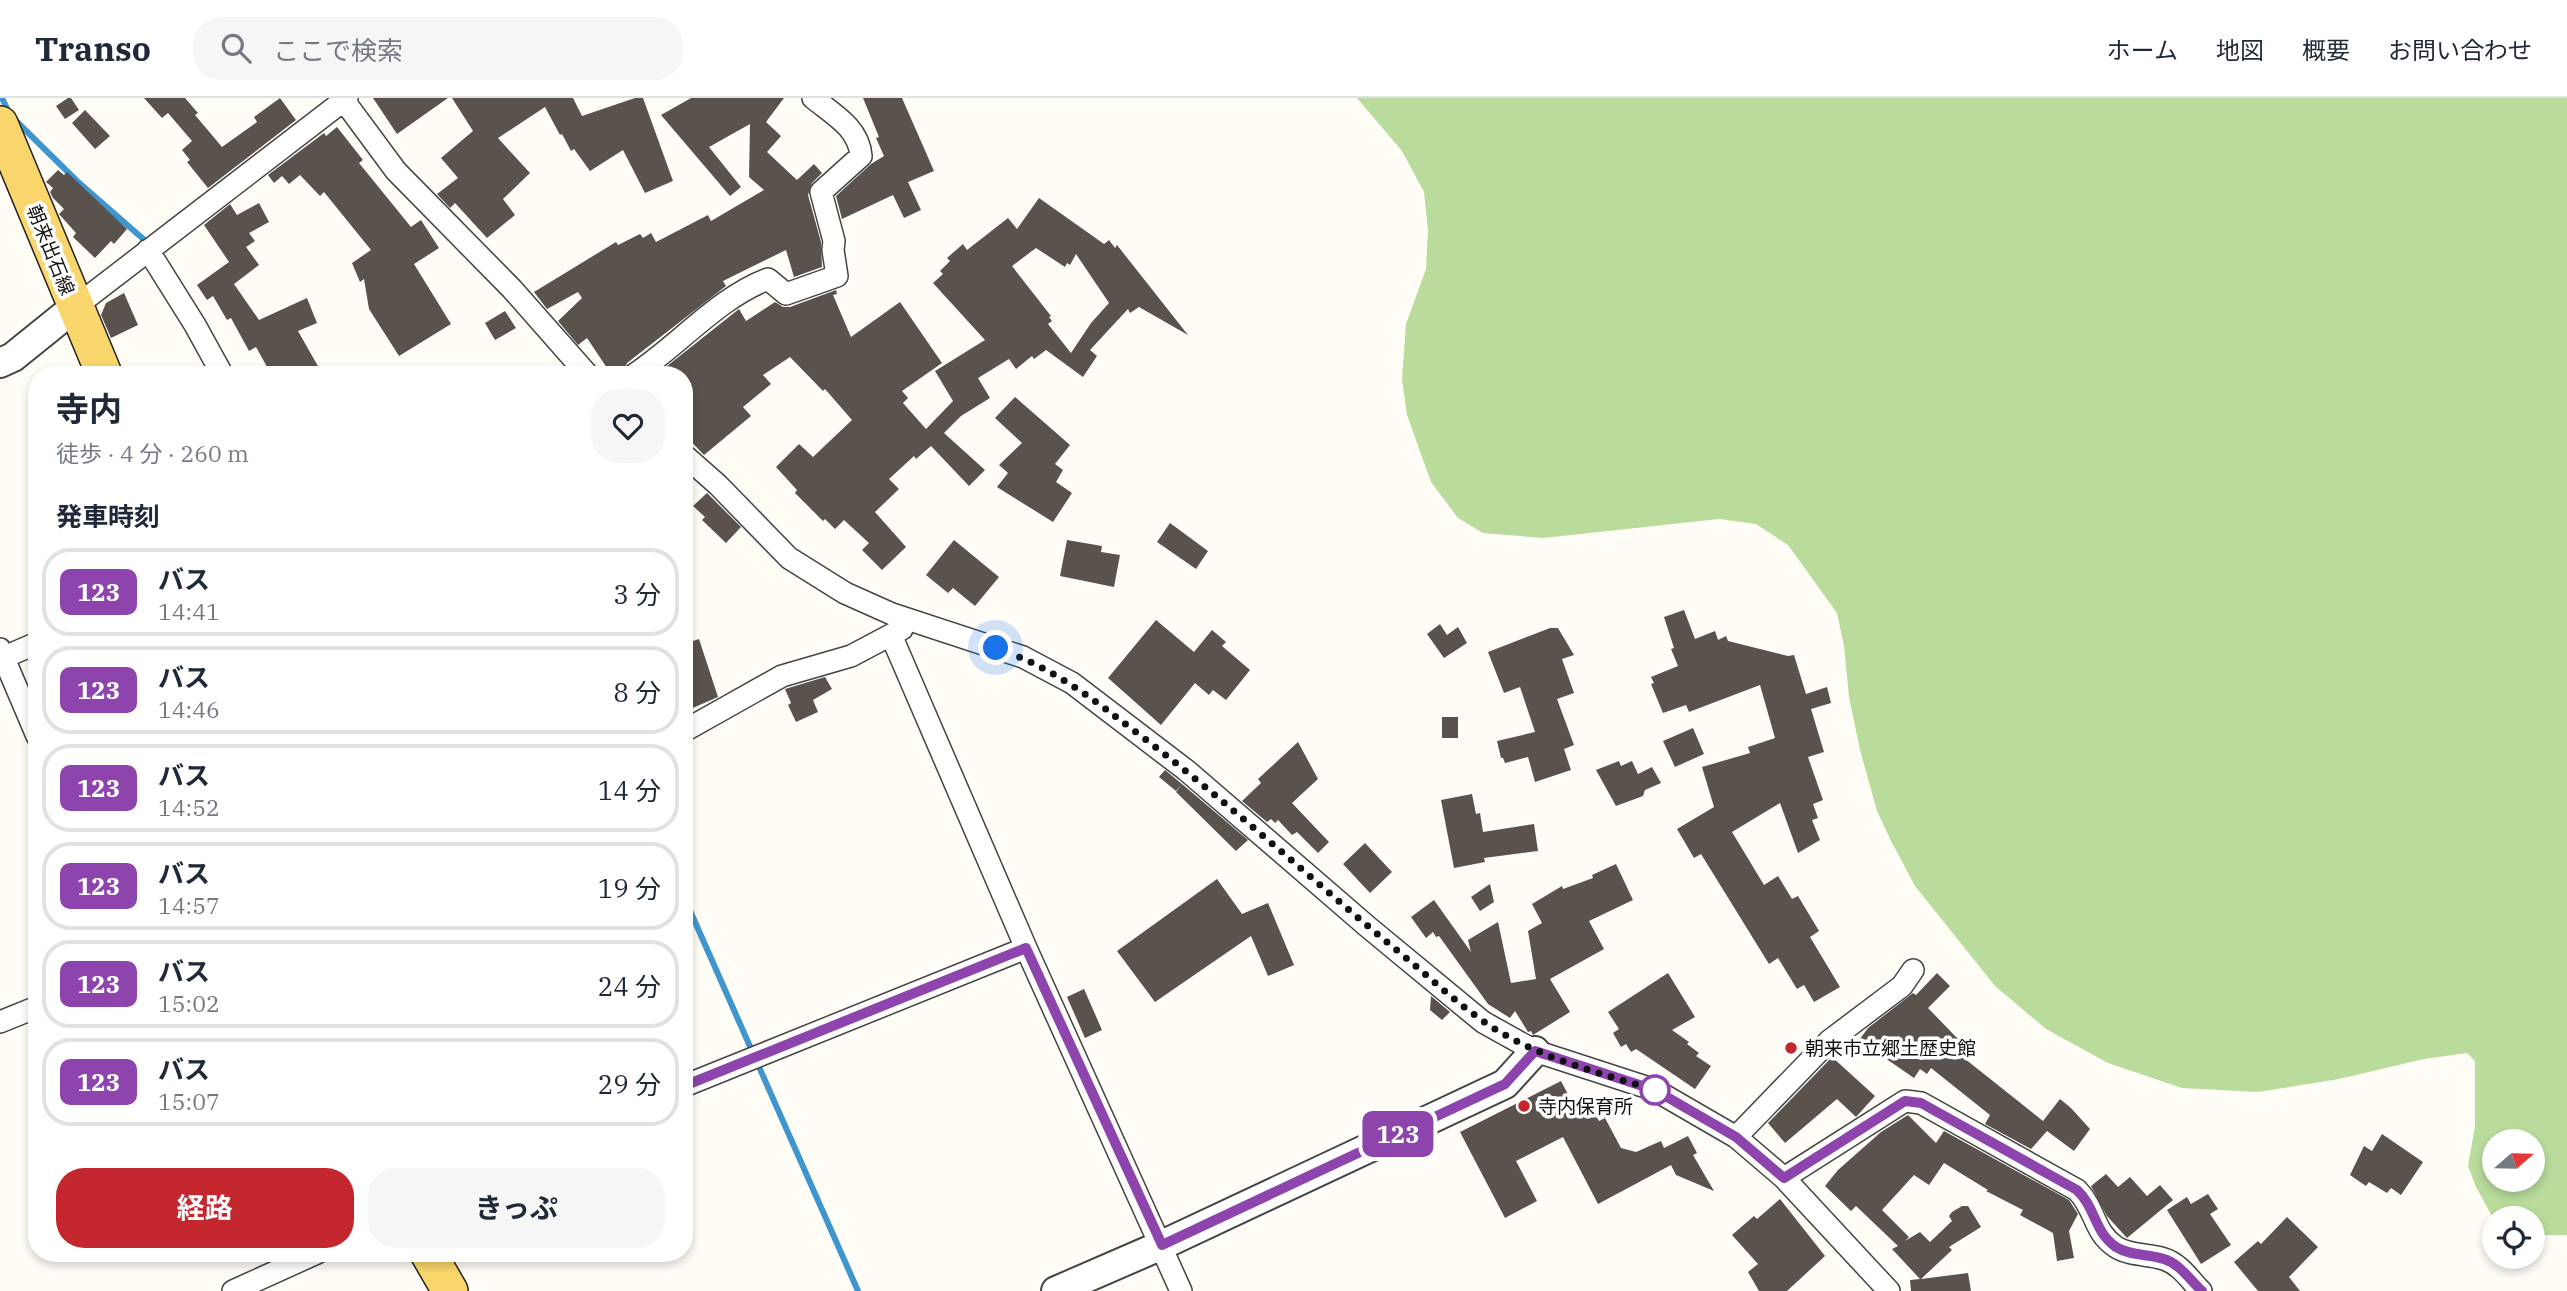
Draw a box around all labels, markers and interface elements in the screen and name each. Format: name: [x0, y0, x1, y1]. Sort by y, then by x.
search box: [193, 17, 683, 80]
text: Transo: [35, 27, 151, 70]
icon: search: [217, 29, 255, 67]
text: ここで検索: [273, 33, 403, 67]
text: ホーム: [2107, 34, 2178, 66]
text: 地図: [2216, 34, 2264, 66]
text: 概要: [2302, 34, 2350, 66]
text: お問い合わせ: [2388, 34, 2532, 66]
street label: 朝来出石線: [22, 201, 80, 299]
text: 寺内: [56, 387, 122, 430]
button: heart: [591, 389, 665, 463]
text: 徒歩 · 4 分 · 260 m: [56, 438, 249, 468]
text: 発車時刻: [56, 499, 160, 533]
text: バス: [158, 562, 210, 596]
text: 123: [77, 576, 120, 608]
text: 3 分: [613, 577, 661, 611]
text: 14:41: [158, 596, 220, 626]
your location: [978, 630, 1013, 665]
text: バス: [158, 660, 210, 694]
text: 123: [77, 674, 120, 706]
text: 8 分: [613, 675, 661, 709]
text: 14:46: [158, 694, 220, 724]
text: バス: [158, 758, 210, 792]
text: 123: [77, 772, 120, 804]
text: 14 分: [598, 773, 661, 807]
text: 14:52: [158, 792, 220, 822]
text: バス: [158, 856, 210, 890]
text: 123: [77, 870, 120, 902]
text: 19 分: [598, 871, 661, 905]
text: 14:57: [158, 890, 220, 920]
text: バス: [158, 954, 210, 988]
text: 123: [77, 968, 120, 1000]
text: 24 分: [598, 969, 661, 1003]
text: 15:02: [158, 988, 220, 1018]
place label: 朝来市立郷土歴史館: [1805, 1036, 1976, 1060]
marker: 朝来市立郷土歴史館: [1783, 1040, 1799, 1056]
text: バス: [158, 1052, 210, 1086]
text: 123: [77, 1066, 120, 1098]
text: 29 分: [598, 1067, 661, 1101]
unlabelled marker: [1640, 1075, 1670, 1105]
text: 15:07: [158, 1086, 220, 1116]
place label: 寺内保育所: [1538, 1094, 1633, 1118]
marker: 寺内保育所: [1516, 1098, 1532, 1114]
line badge: 123: [1358, 1111, 1438, 1157]
text: 123: [1376, 1118, 1420, 1150]
north arrow: [2482, 1129, 2544, 1192]
map controls: [2482, 1129, 2545, 1269]
button: 経路: [56, 1168, 354, 1248]
button: きっぷ: [368, 1168, 665, 1248]
button: locate: [2482, 1206, 2545, 1269]

